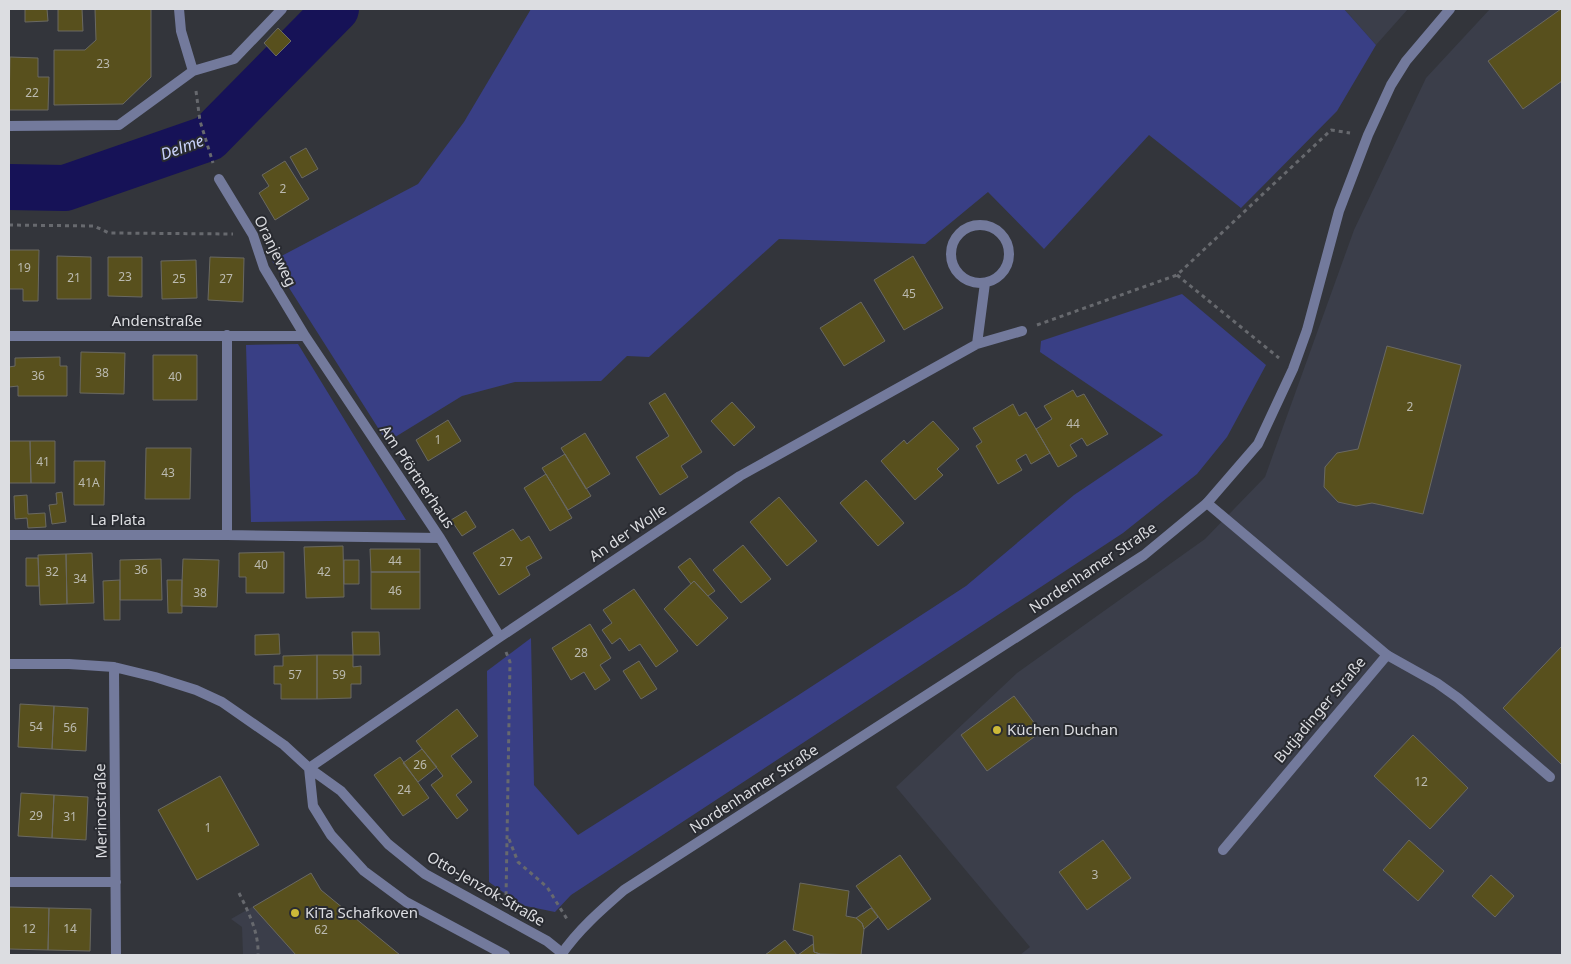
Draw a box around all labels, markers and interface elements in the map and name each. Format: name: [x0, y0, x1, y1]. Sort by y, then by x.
house number: 23: [96, 55, 110, 72]
house number: 22: [25, 84, 39, 101]
water label: Delme: [157, 129, 207, 165]
house number: 2: [280, 180, 287, 197]
street label: Oranjeweg: [250, 212, 302, 289]
house number: 19: [17, 259, 31, 276]
house number: 23: [118, 268, 132, 285]
house number: 21: [67, 269, 81, 286]
house number: 25: [172, 270, 186, 287]
house number: 27: [219, 270, 233, 287]
house number: 45: [902, 285, 916, 302]
street label: Andenstraße: [112, 310, 202, 330]
house number: 38: [95, 364, 109, 381]
house number: 36: [31, 367, 45, 384]
house number: 40: [168, 368, 182, 385]
house number: 2: [1407, 398, 1414, 415]
house number: 44: [1066, 415, 1080, 432]
street label: Am Pförtnerhaus: [376, 421, 460, 532]
house number: 1: [435, 431, 441, 448]
house number: 41: [36, 453, 50, 470]
house number: 43: [161, 464, 175, 481]
house number: 41A: [78, 474, 100, 491]
street label: An der Wolle: [585, 499, 670, 565]
street label: La Plata: [90, 509, 146, 529]
street label: Nordenhamer Straße: [1025, 517, 1160, 617]
house number: 44: [388, 552, 402, 569]
house number: 27: [499, 553, 513, 570]
house number: 40: [254, 556, 268, 573]
house number: 36: [134, 561, 148, 578]
house number: 32: [45, 563, 59, 580]
house number: 42: [317, 563, 331, 580]
house number: 34: [73, 570, 87, 587]
house number: 46: [388, 582, 402, 599]
house number: 38: [193, 584, 207, 601]
house number: 28: [574, 644, 588, 661]
street label: Butjadinger Straße: [1269, 652, 1370, 767]
house number: 57: [288, 666, 302, 683]
house number: 59: [332, 666, 346, 683]
house number: 54: [29, 718, 43, 735]
house number: 56: [63, 719, 77, 736]
place label: Küchen Duchan: [1007, 719, 1118, 739]
marker: Küchen Duchan: [991, 724, 1003, 736]
street label: Nordenhamer Straße: [685, 739, 822, 837]
house number: 26: [413, 756, 427, 773]
street label: Merinostraße: [89, 763, 111, 859]
house number: 12: [1414, 773, 1428, 790]
house number: 24: [397, 781, 411, 798]
house number: 29: [29, 807, 43, 824]
house number: 31: [63, 808, 77, 825]
house number: 1: [205, 819, 211, 836]
street label: Otto-Jenzok-Straße: [424, 846, 549, 930]
house number: 3: [1092, 866, 1099, 883]
place label: KiTa Schafkoven: [305, 902, 418, 922]
marker: KiTa Schafkoven: [289, 907, 301, 919]
house number: 12: [22, 920, 36, 937]
house number: 14: [63, 920, 77, 937]
house number: 62: [314, 921, 328, 938]

